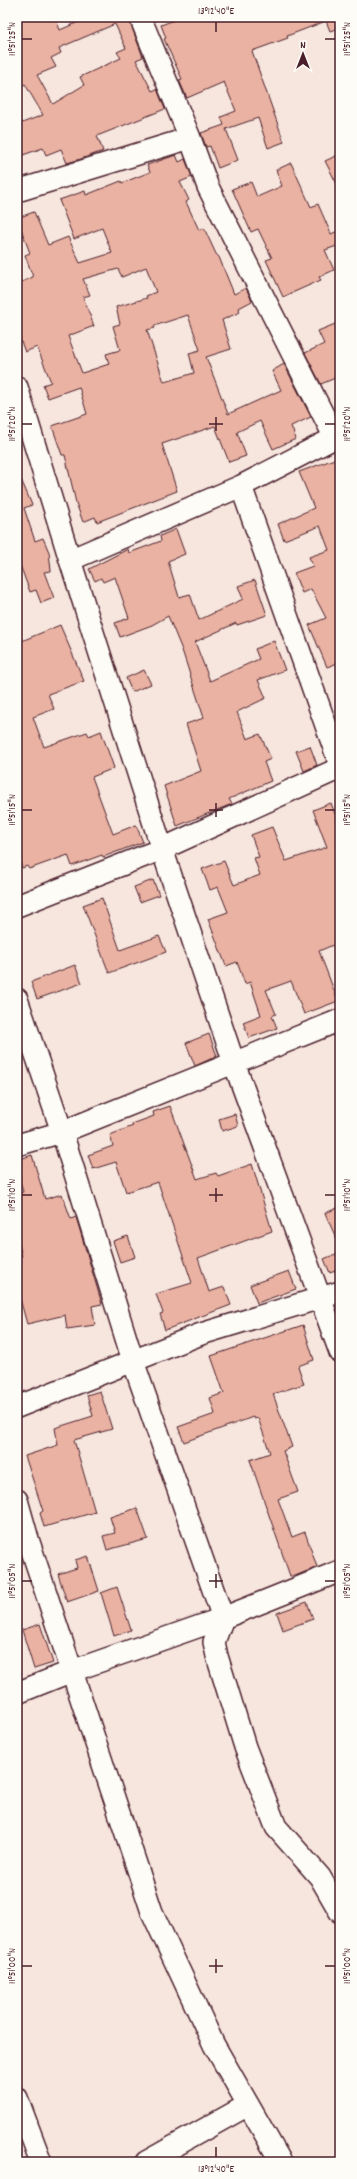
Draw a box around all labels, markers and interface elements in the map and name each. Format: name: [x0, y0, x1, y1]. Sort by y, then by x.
text: 13°12'40"E: [198, 5, 234, 19]
text: 11°51'25"N: [6, 22, 20, 56]
text: 11°51'25"N: [341, 22, 355, 56]
north arrow: [283, 34, 323, 74]
text: N: [300, 38, 306, 54]
text: 11°51'20"N: [6, 407, 20, 441]
text: 11°51'20"N: [341, 407, 355, 441]
text: 11°51'15"N: [6, 794, 20, 826]
text: 11°51'15"N: [341, 794, 355, 826]
text: 11°51'10"N: [6, 1179, 20, 1211]
text: 11°51'10"N: [341, 1179, 355, 1211]
text: 11°51'05"N: [6, 1563, 20, 1598]
text: 11°51'05"N: [341, 1563, 355, 1598]
text: 11°51'00"N: [6, 1948, 20, 1984]
text: 11°51'00"N: [341, 1948, 355, 1984]
text: 13°12'40"E: [198, 2163, 234, 2177]

